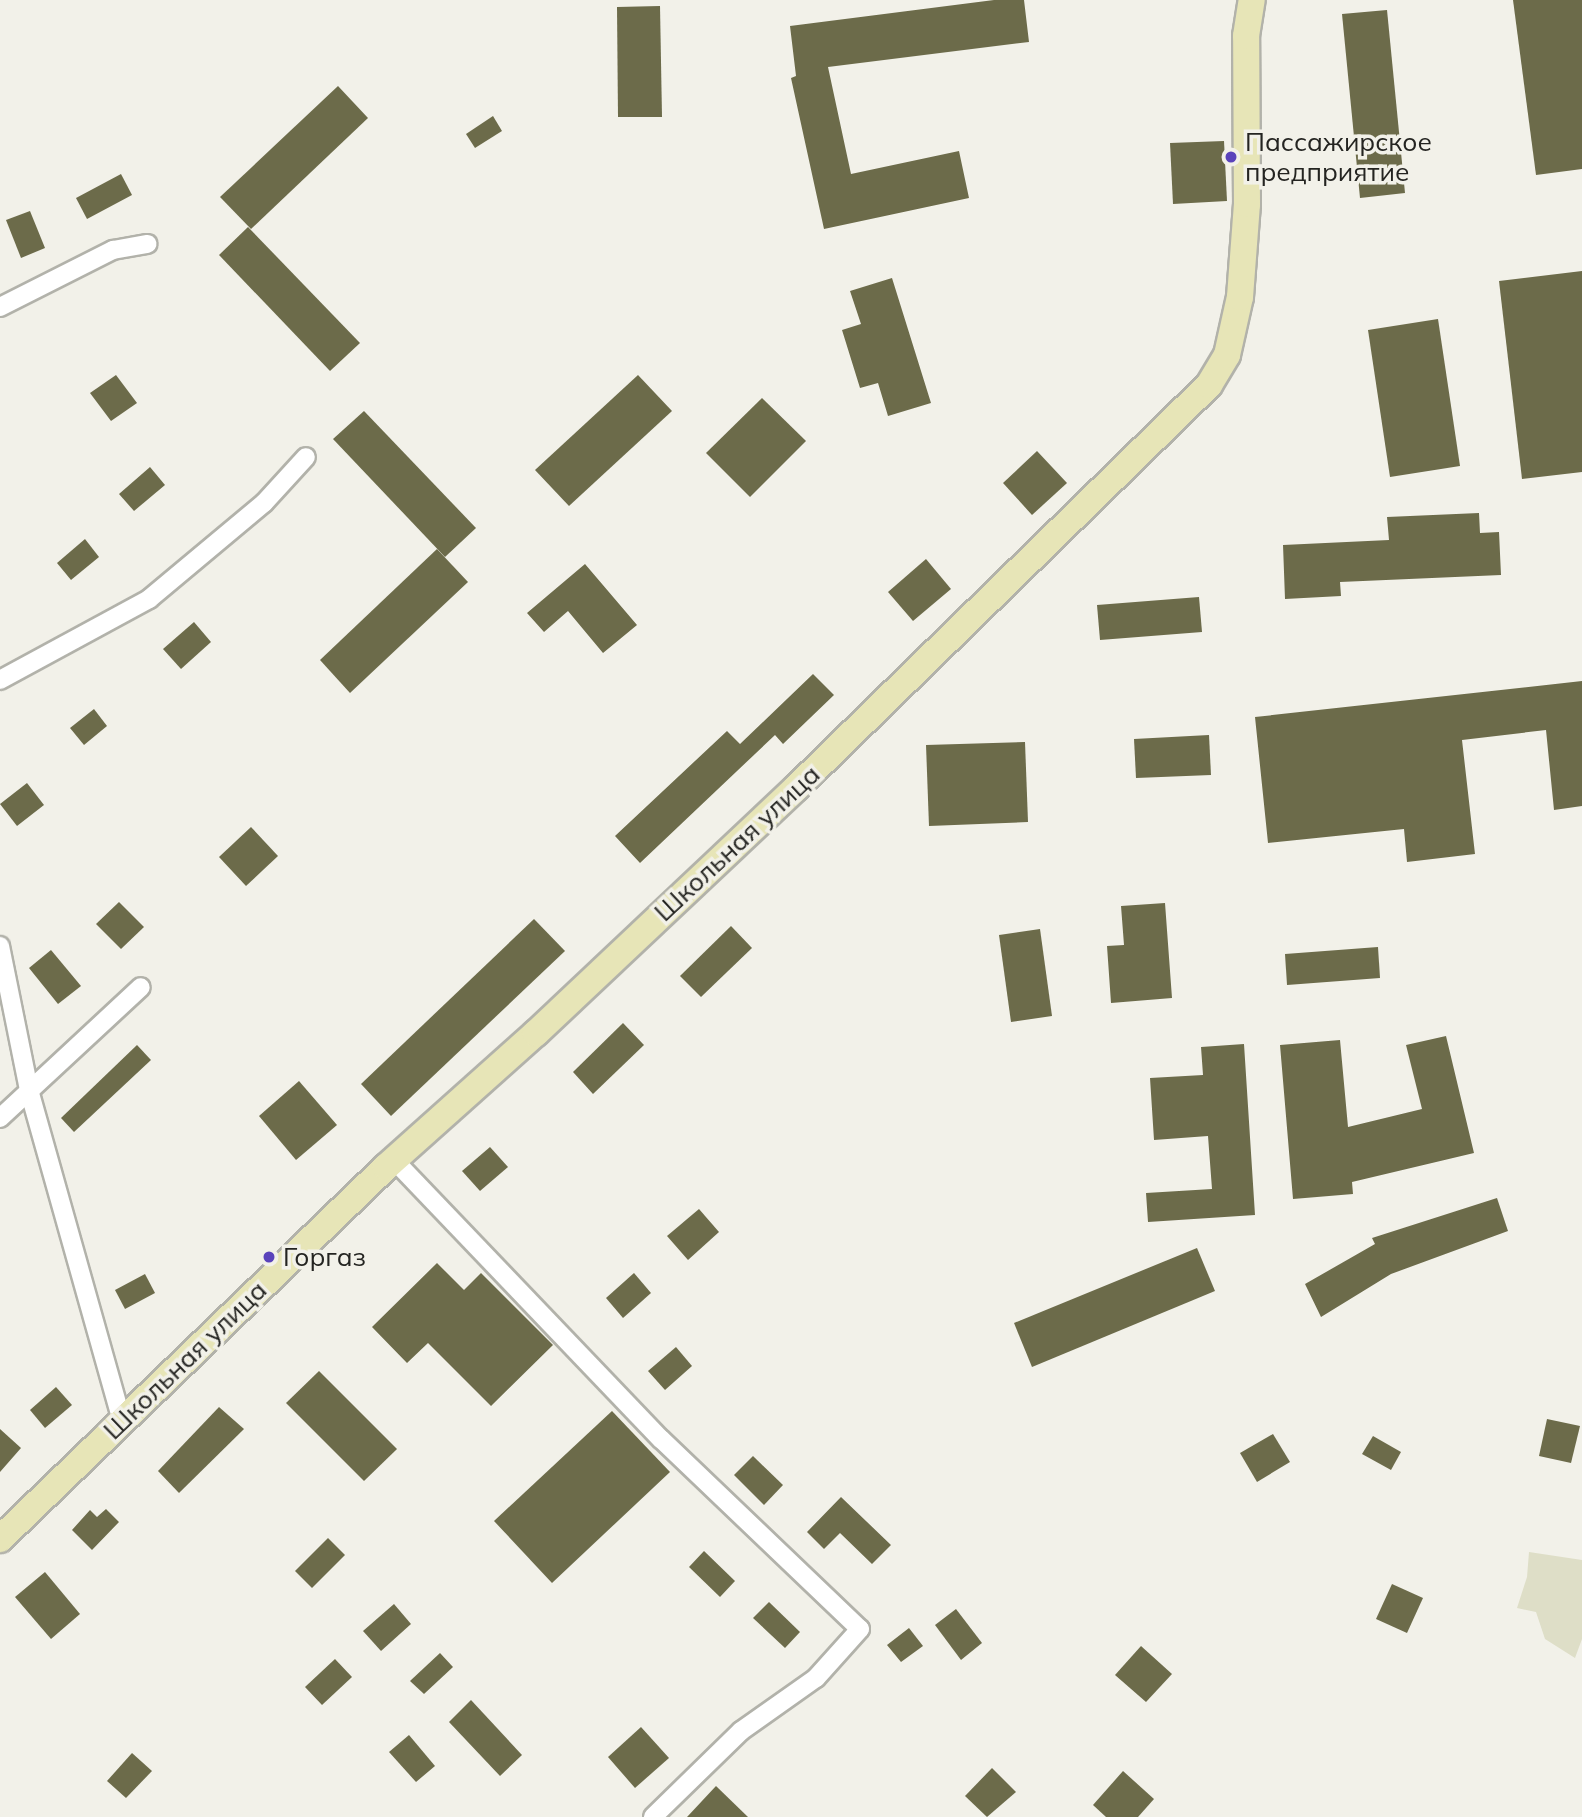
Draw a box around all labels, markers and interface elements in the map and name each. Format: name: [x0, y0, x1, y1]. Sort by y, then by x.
place label: Пассажирское предприятие: [1245, 126, 1432, 188]
marker: Пассажирское предприятие: [1223, 149, 1239, 165]
street label: Школьная улица: [648, 758, 826, 928]
place label: Горгаз: [283, 1241, 366, 1273]
marker: Горгаз: [261, 1249, 277, 1265]
street label: Школьная улица: [97, 1274, 273, 1446]

